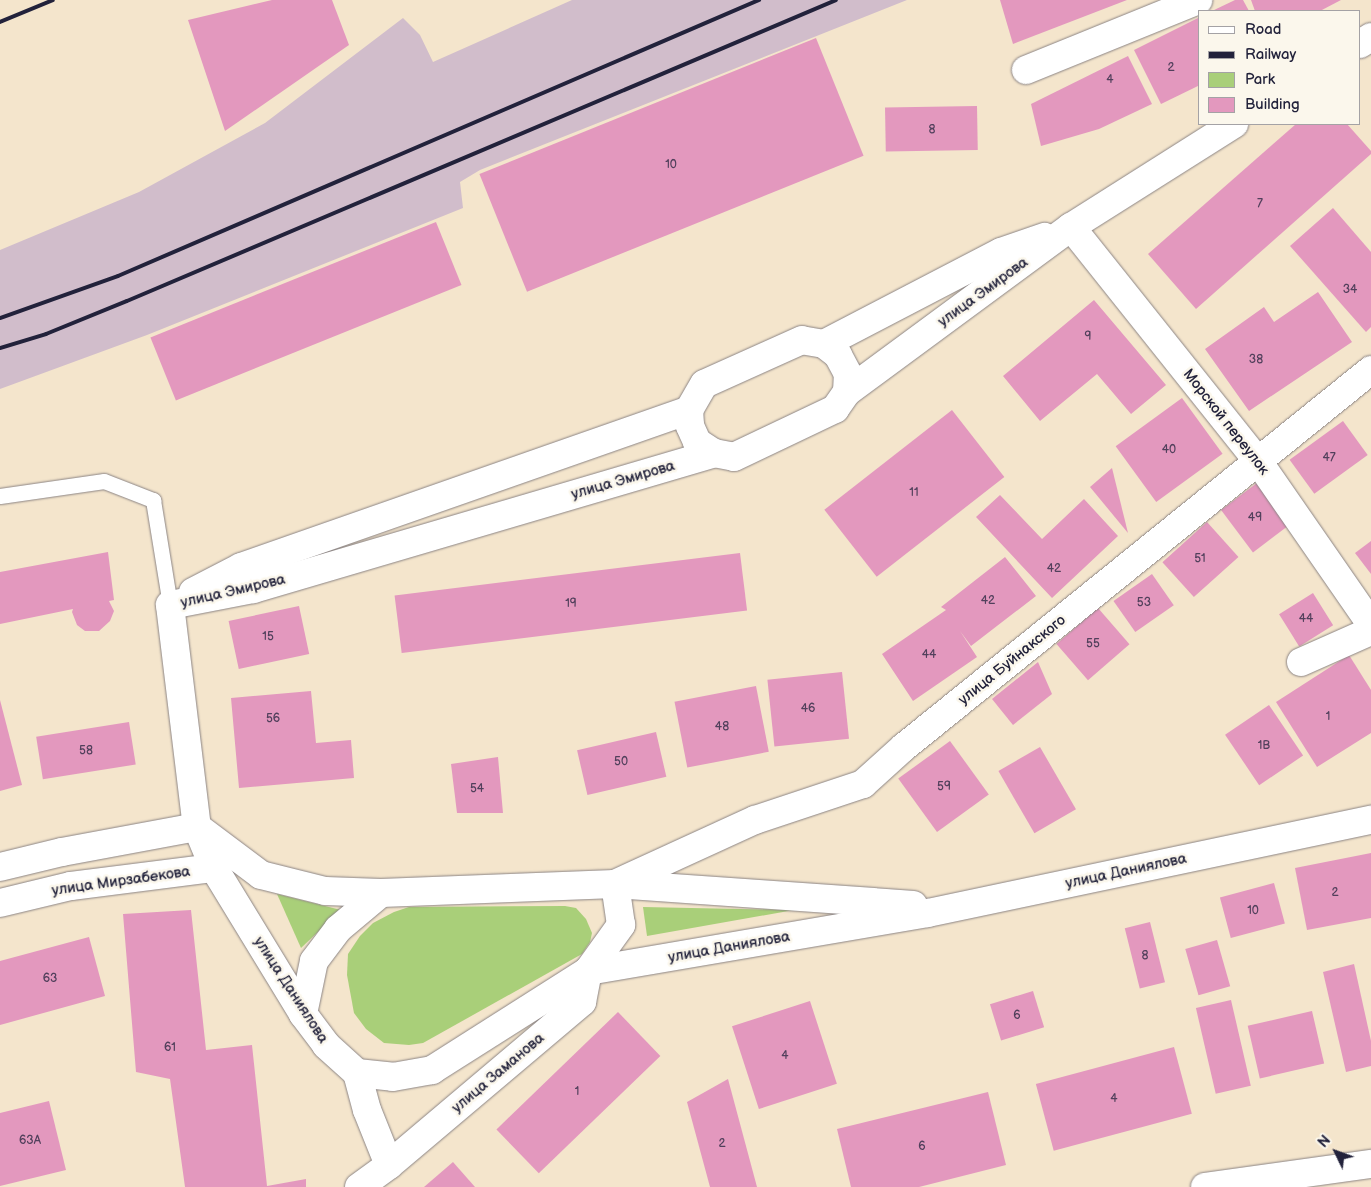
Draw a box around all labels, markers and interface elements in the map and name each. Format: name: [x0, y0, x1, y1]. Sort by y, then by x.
legend: [1198, 10, 1361, 125]
text: Road: [1245, 20, 1281, 39]
text: Railway: [1245, 45, 1296, 64]
house number: 2: [1167, 61, 1175, 75]
text: Park: [1245, 70, 1275, 89]
house number: 4: [1106, 73, 1114, 87]
text: Building: [1245, 95, 1300, 114]
house number: 8: [929, 123, 935, 137]
house number: 10: [665, 158, 677, 172]
house number: 7: [1257, 197, 1263, 211]
street label: улица Эмирова: [934, 253, 1032, 331]
house number: 34: [1343, 283, 1357, 297]
house number: 9: [1085, 330, 1091, 344]
house number: 38: [1249, 353, 1263, 367]
street label: Морской переулок: [1179, 365, 1273, 479]
house number: 40: [1162, 443, 1176, 457]
house number: 47: [1322, 451, 1336, 465]
street label: улица Эмирова: [569, 457, 677, 503]
house number: 11: [909, 486, 919, 500]
house number: 49: [1248, 511, 1262, 525]
house number: 51: [1194, 552, 1206, 566]
house number: 42: [1047, 562, 1061, 576]
street label: улица Эмирова: [179, 570, 287, 612]
house number: 42: [981, 594, 995, 608]
house number: 53: [1137, 596, 1151, 610]
house number: 19: [565, 597, 577, 611]
street label: улица Буйнакского: [955, 611, 1069, 709]
house number: 44: [1299, 612, 1313, 626]
house number: 15: [262, 630, 274, 644]
house number: 55: [1086, 637, 1100, 651]
house number: 44: [922, 648, 936, 662]
house number: 46: [801, 702, 815, 716]
house number: 1: [1326, 710, 1330, 724]
house number: 56: [266, 712, 280, 726]
house number: 48: [715, 720, 729, 734]
house number: 1В: [1258, 739, 1270, 753]
house number: 58: [79, 744, 93, 758]
house number: 50: [614, 755, 628, 769]
house number: 59: [937, 780, 951, 794]
house number: 54: [470, 782, 484, 796]
street label: улица Даниялова: [1064, 849, 1188, 893]
street label: улица Мирзабекова: [51, 862, 191, 900]
house number: 2: [1331, 886, 1339, 900]
house number: 10: [1247, 904, 1259, 918]
street label: улица Даниялова: [667, 927, 791, 967]
street label: улица Даниялова: [250, 933, 332, 1047]
house number: 8: [1142, 949, 1148, 963]
house number: 63: [43, 972, 57, 986]
house number: 6: [1013, 1009, 1021, 1023]
street label: улица Заманова: [448, 1029, 548, 1117]
house number: 61: [164, 1041, 176, 1055]
house number: 4: [781, 1049, 789, 1063]
house number: 1: [575, 1085, 579, 1099]
house number: 4: [1110, 1092, 1118, 1106]
north arrow: [1311, 1127, 1361, 1177]
text: N: [1315, 1132, 1334, 1151]
house number: 63А: [19, 1134, 41, 1148]
house number: 2: [718, 1137, 726, 1151]
house number: 6: [918, 1140, 926, 1154]

